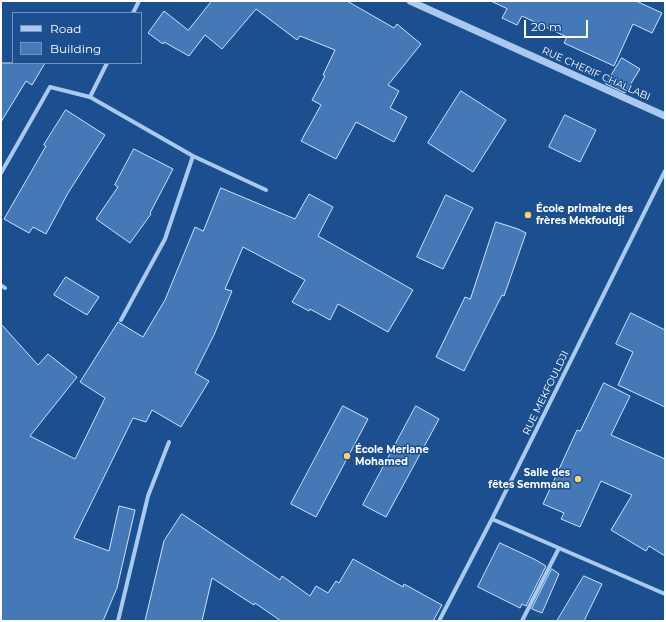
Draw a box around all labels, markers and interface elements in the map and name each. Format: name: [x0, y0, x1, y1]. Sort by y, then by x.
legend: [12, 12, 142, 64]
scale bar: [526, 12, 590, 38]
text: 20 m: [531, 19, 562, 34]
text: Road: [50, 21, 81, 36]
text: Building: [50, 41, 101, 56]
street label: RUE CHERIF CHALLABI: [540, 45, 652, 103]
place label: École primaire des frères Mekfouldji: [536, 203, 633, 226]
marker: École primaire des frères Mekfouldji: [523, 210, 533, 220]
street label: RUE MEKFOULDJI: [520, 349, 572, 437]
place label: École Meriane Mohamed: [355, 444, 429, 468]
marker: École Meriane Mohamed: [342, 451, 352, 461]
place label: Salle des fêtes Semmana: [488, 467, 570, 490]
marker: Salle des fêtes Semmana: [573, 474, 583, 484]

